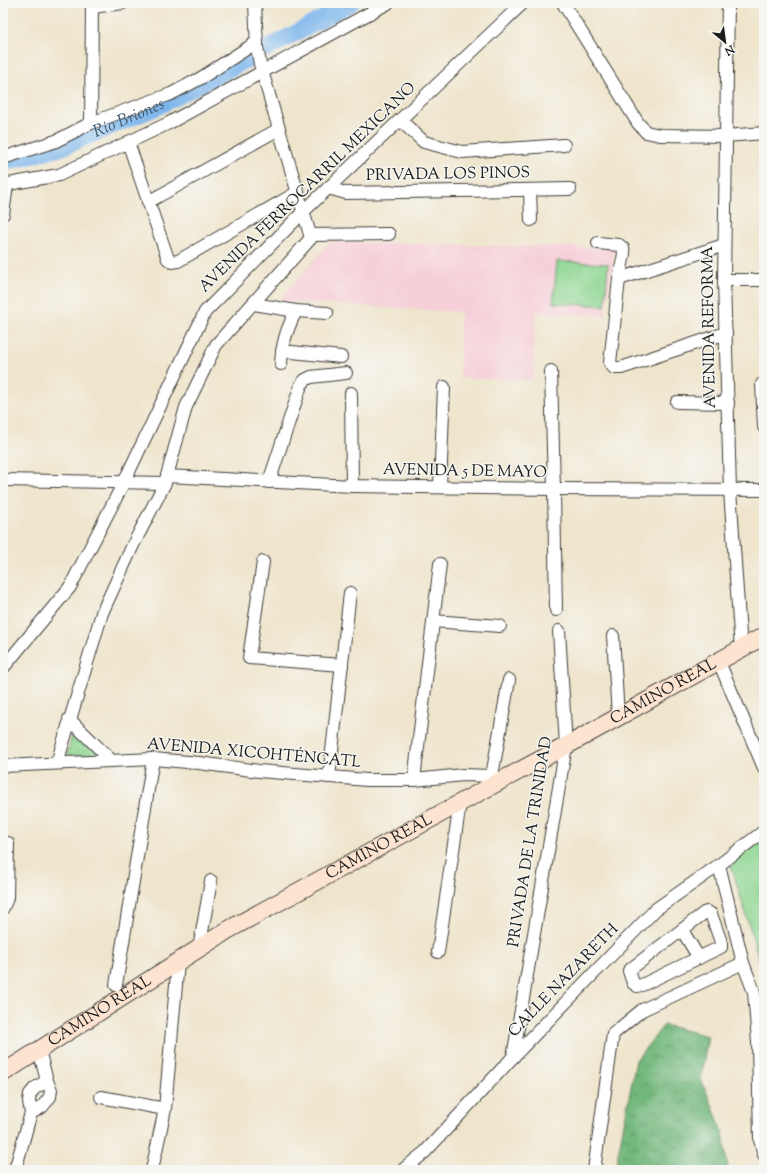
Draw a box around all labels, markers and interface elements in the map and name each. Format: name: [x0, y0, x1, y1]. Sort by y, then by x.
north arrow: [705, 22, 745, 62]
text: N: [721, 40, 738, 59]
street label: AVENIDA FERROCARRIL MEXICANO: [194, 78, 422, 298]
water label: Rio Briones: [90, 93, 170, 145]
street label: PRIVADA LOS PINOS: [366, 162, 530, 188]
street label: AVENIDA REFORMA: [697, 246, 723, 408]
street label: AVENIDA 5 DE MAYO: [383, 459, 547, 485]
street label: CAMINO REAL: [606, 653, 721, 731]
street label: AVENIDA XICOHTÉNCATL: [146, 733, 362, 775]
street label: PRIVADA DE LA TRINIDAD: [503, 735, 559, 949]
street label: CAMINO REAL: [322, 808, 437, 886]
street label: CALLE NAZARETH: [504, 919, 625, 1043]
street label: CAMINO REAL: [44, 970, 157, 1053]

